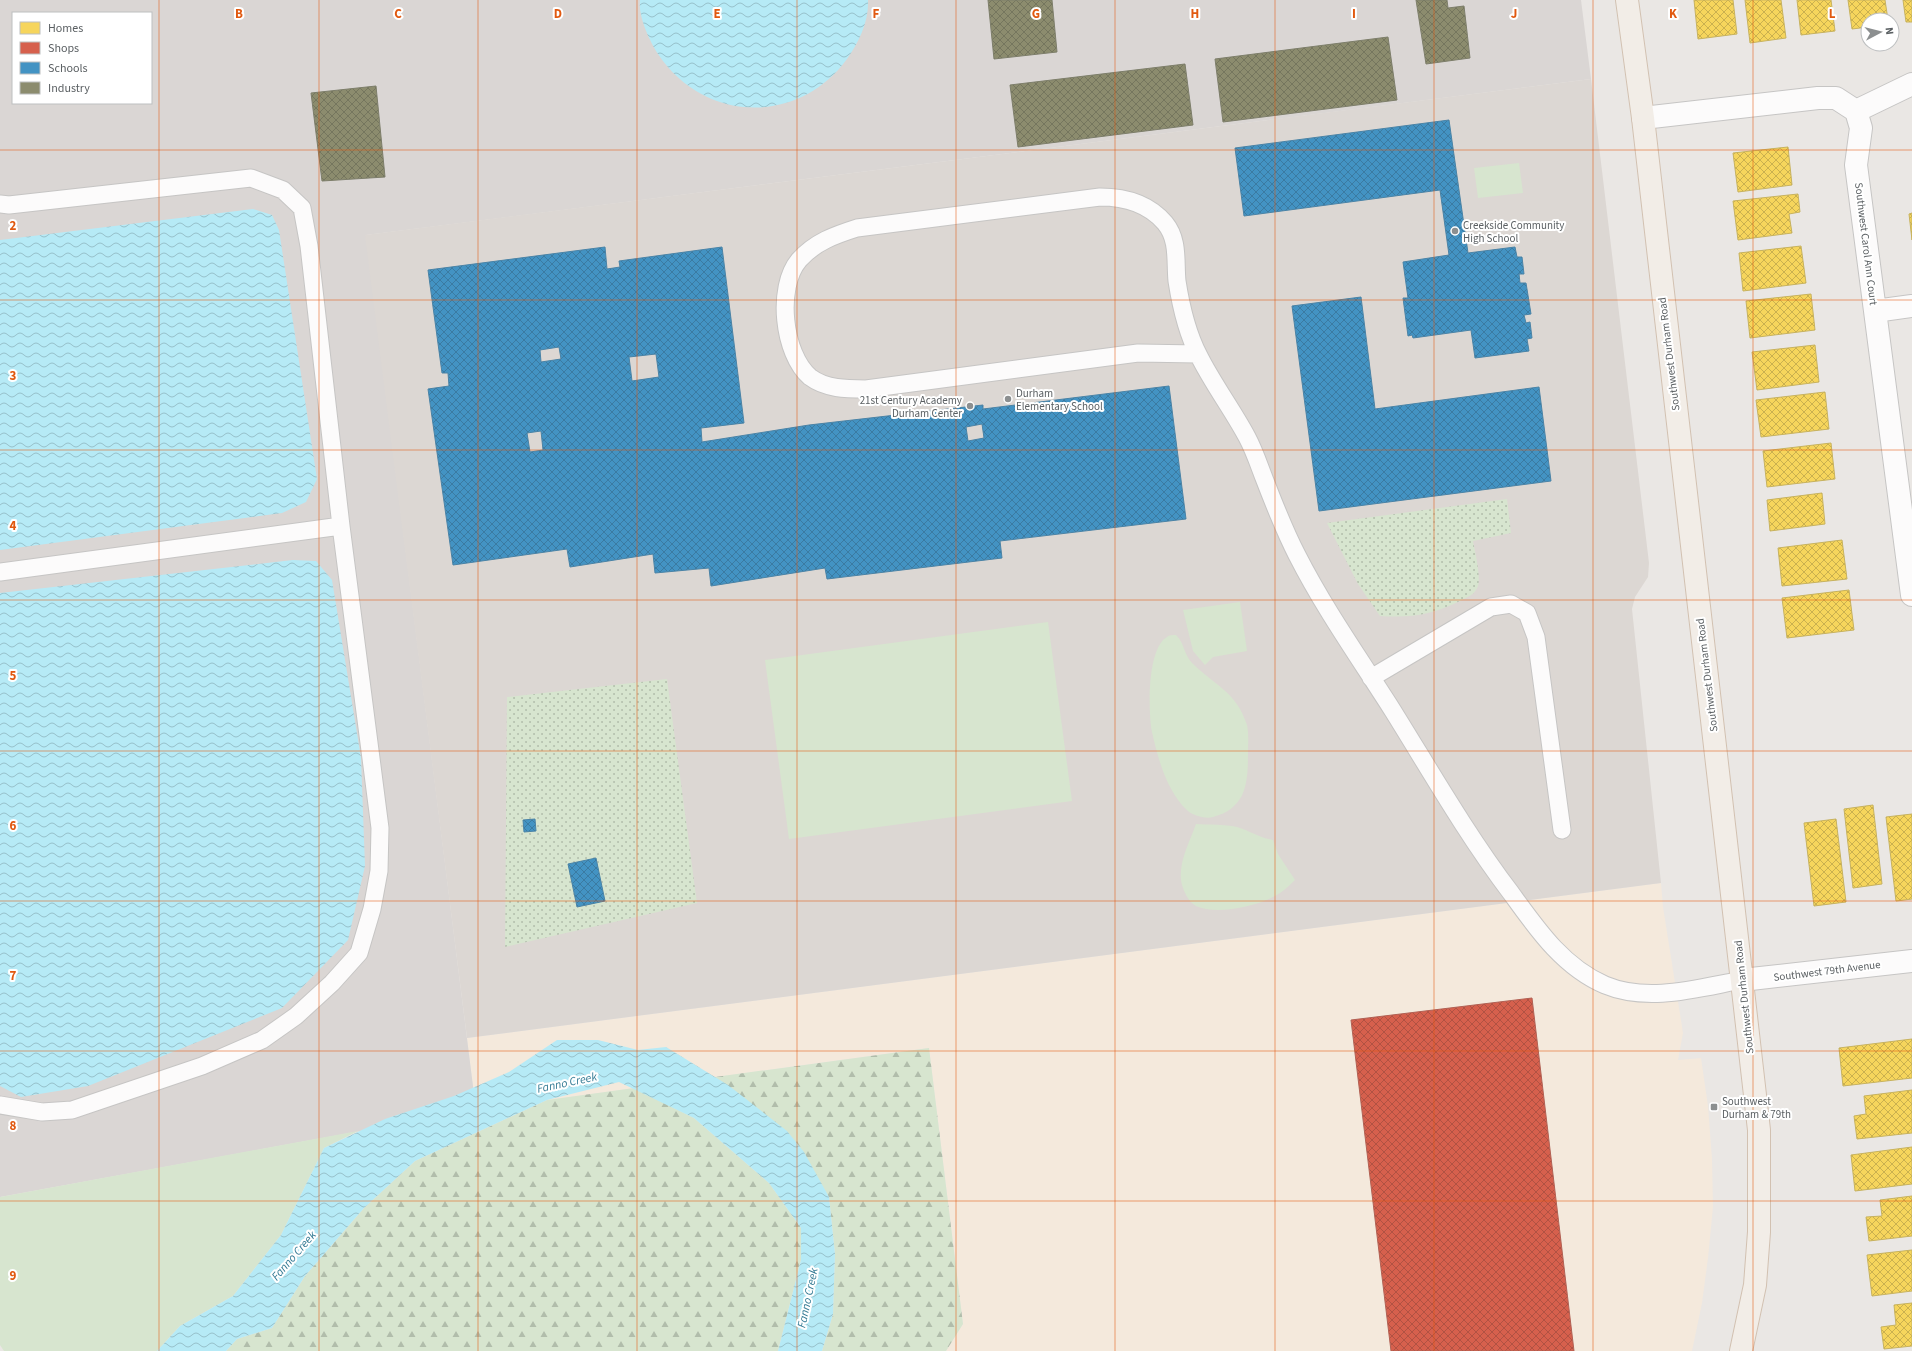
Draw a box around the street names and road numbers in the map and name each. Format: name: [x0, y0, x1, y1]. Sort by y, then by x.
street label: Southwest Carol Ann Court: [1851, 182, 1881, 307]
street label: Southwest Durham Road: [1655, 296, 1683, 412]
street label: Southwest Durham Road: [1693, 617, 1721, 733]
street label: Southwest Durham Road: [1731, 939, 1757, 1055]
street label: Southwest 79th Avenue: [1773, 957, 1882, 985]

